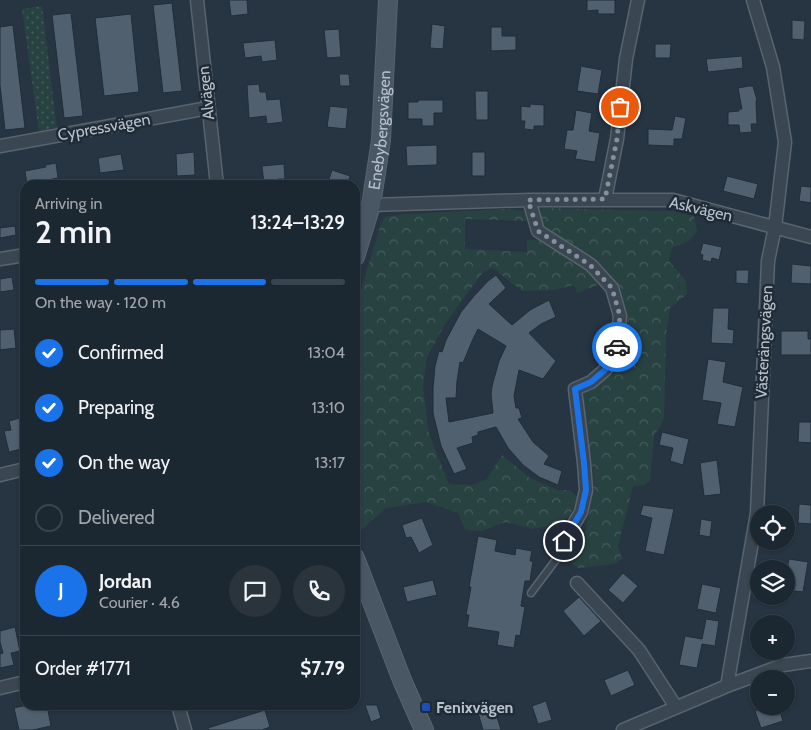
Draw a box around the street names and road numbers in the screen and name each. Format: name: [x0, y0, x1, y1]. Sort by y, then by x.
street label: Alvägen: [194, 65, 218, 121]
street label: Enebybergsvägen: [364, 70, 394, 191]
street label: Cypressvägen: [56, 110, 152, 144]
street label: Askvägen: [668, 193, 734, 225]
street label: Västerängsvägen: [752, 285, 776, 399]

